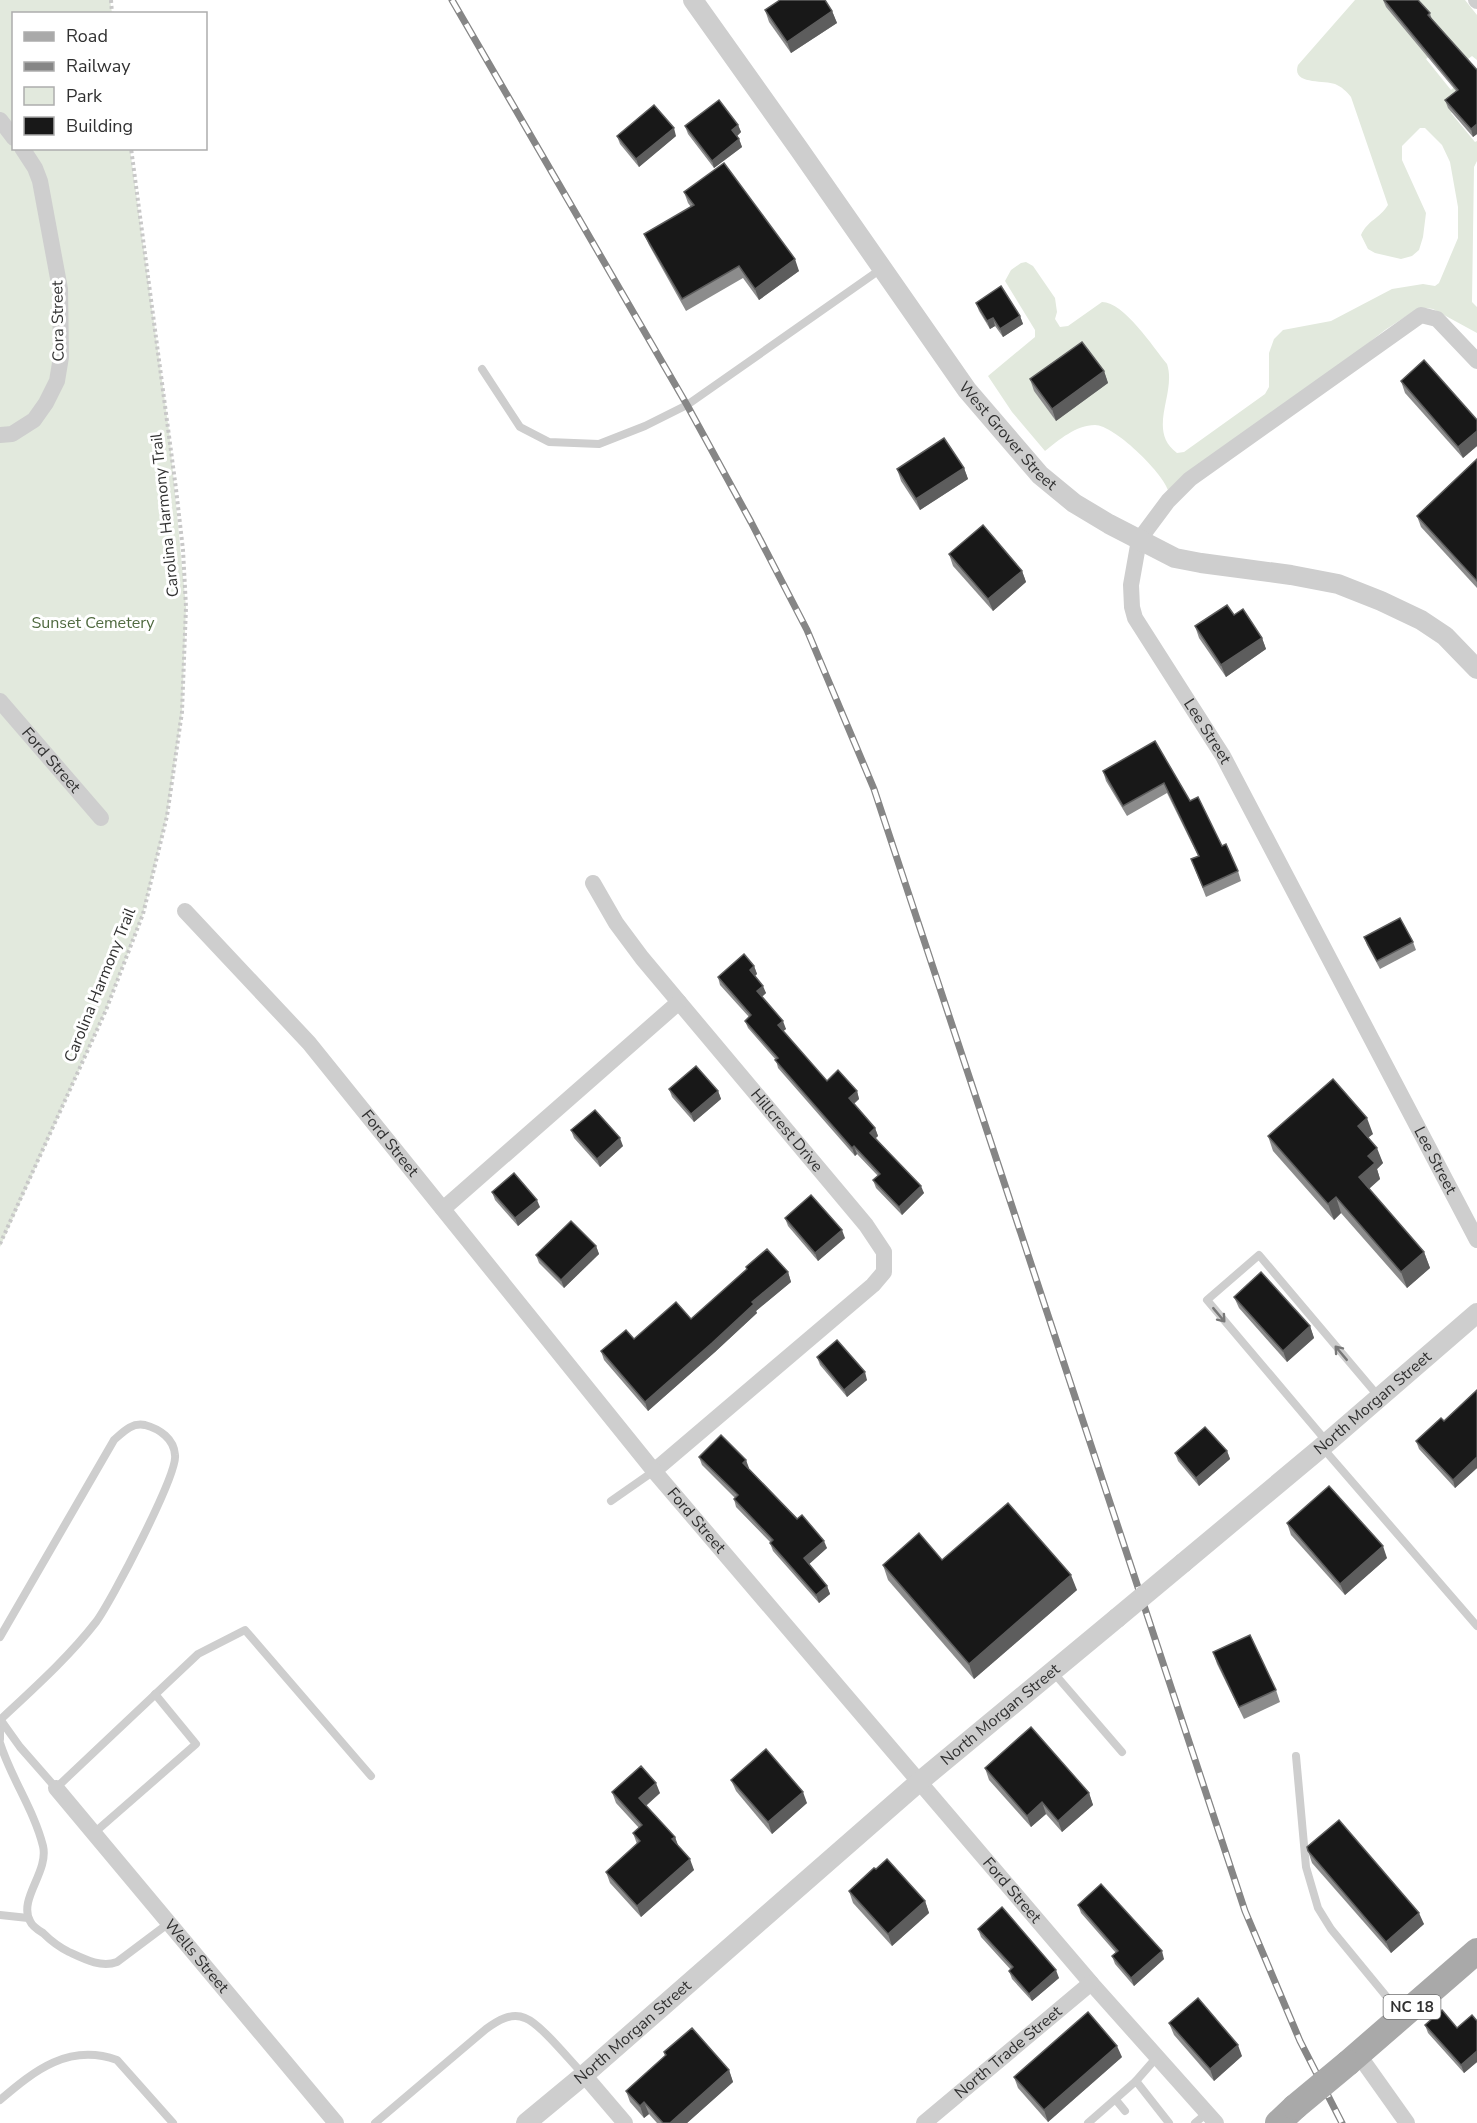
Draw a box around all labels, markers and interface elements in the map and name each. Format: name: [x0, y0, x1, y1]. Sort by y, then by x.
legend: [12, 12, 207, 150]
text: Road: [66, 24, 108, 48]
text: Railway: [66, 54, 131, 78]
text: Park: [66, 84, 103, 108]
text: Building: [66, 114, 133, 138]
street label: Cora Street: [46, 280, 70, 362]
street label: West Grover Street: [953, 377, 1062, 496]
street label: Carolina Harmony Trail: [145, 432, 185, 598]
park label: Sunset Cemetery: [31, 612, 155, 634]
street label: Lee Street: [1178, 694, 1236, 768]
street label: Ford Street: [16, 723, 86, 798]
street label: Carolina Harmony Trail: [59, 904, 141, 1066]
street label: Hillcrest Drive: [746, 1084, 828, 1177]
street label: Ford Street: [356, 1105, 424, 1182]
street label: Lee Street: [1408, 1123, 1462, 1198]
one-way arrow: [1212, 1307, 1226, 1322]
one-way arrow: [1335, 1345, 1348, 1361]
street label: North Morgan Street: [1309, 1346, 1436, 1460]
street label: Ford Street: [662, 1483, 731, 1558]
street label: North Morgan Street: [936, 1658, 1065, 1771]
street label: Ford Street: [977, 1853, 1046, 1928]
street label: Wells Street: [159, 1914, 234, 1998]
street label: North Morgan Street: [570, 1975, 696, 2090]
road number: NC 18: [1384, 1995, 1440, 2019]
street label: North Trade Street: [950, 2001, 1067, 2104]

